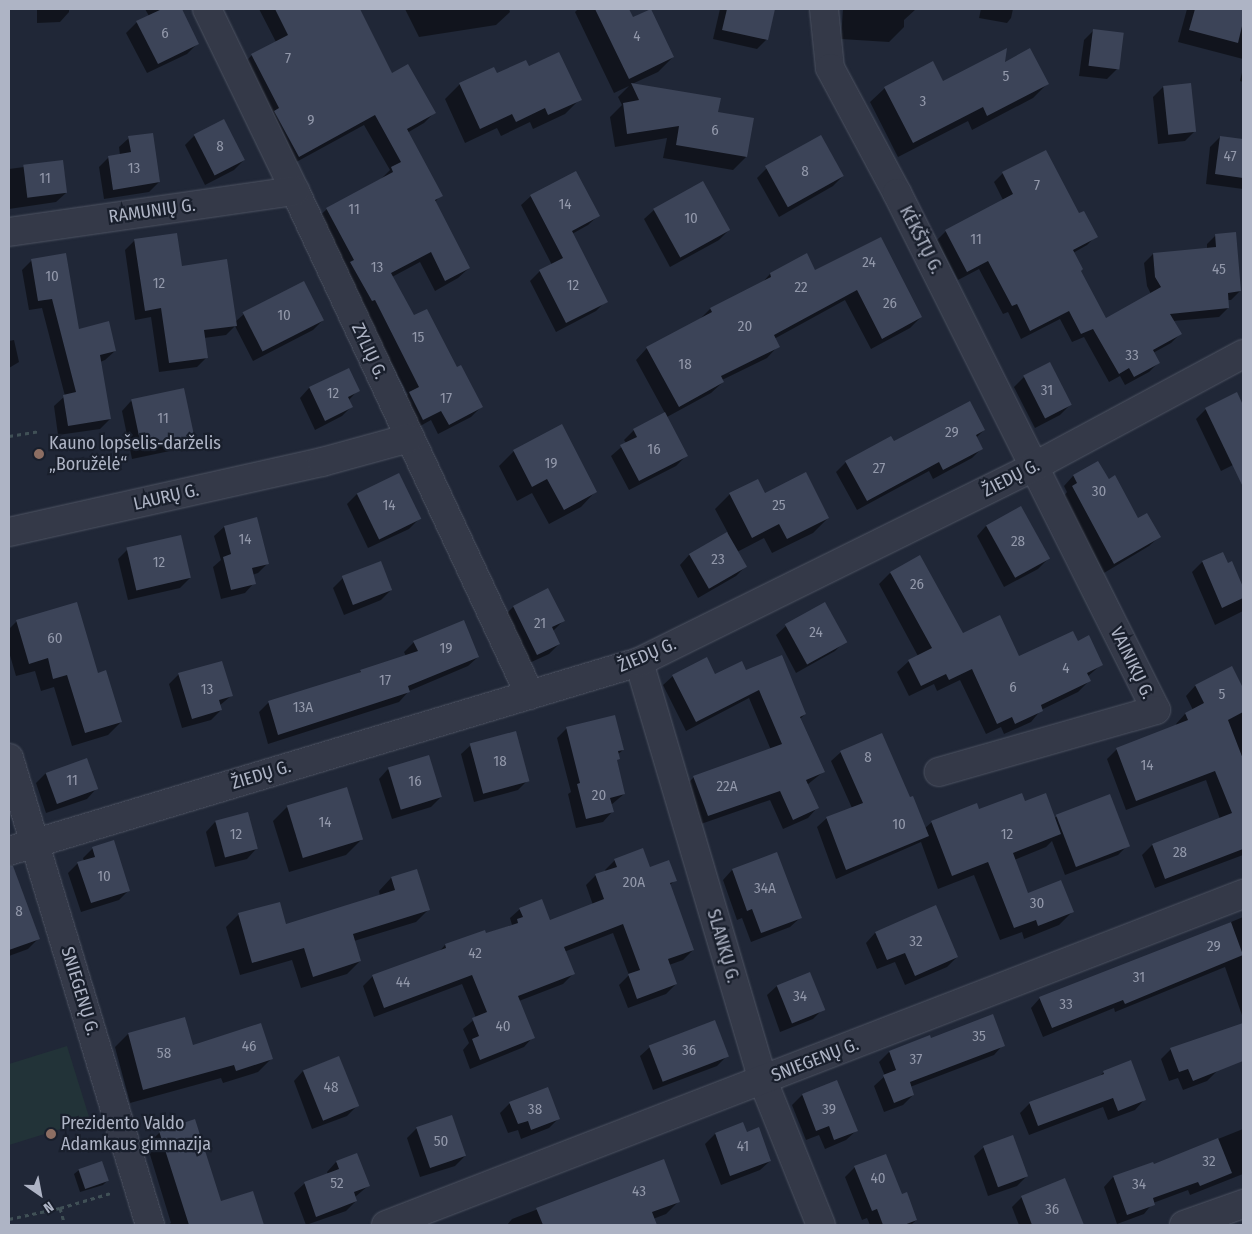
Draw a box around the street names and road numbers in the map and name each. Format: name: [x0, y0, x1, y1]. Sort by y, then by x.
street label: RAMUNIŲ G.: [107, 194, 197, 228]
street label: KĖKŠTŲ G.: [895, 203, 947, 277]
street label: ZYLIŲ G.: [347, 320, 391, 382]
street label: ŽIEDŲ G.: [979, 455, 1043, 501]
street label: LAURŲ G.: [131, 479, 201, 515]
street label: VAINIKŲ G.: [1105, 624, 1159, 702]
street label: ŽIEDŲ G.: [615, 633, 679, 677]
street label: ŽIEDŲ G.: [229, 756, 293, 794]
street label: SLANKŲ G.: [702, 907, 744, 985]
street label: SNIEGENŲ G.: [56, 944, 104, 1038]
street label: SNIEGENŲ G.: [768, 1034, 862, 1086]

